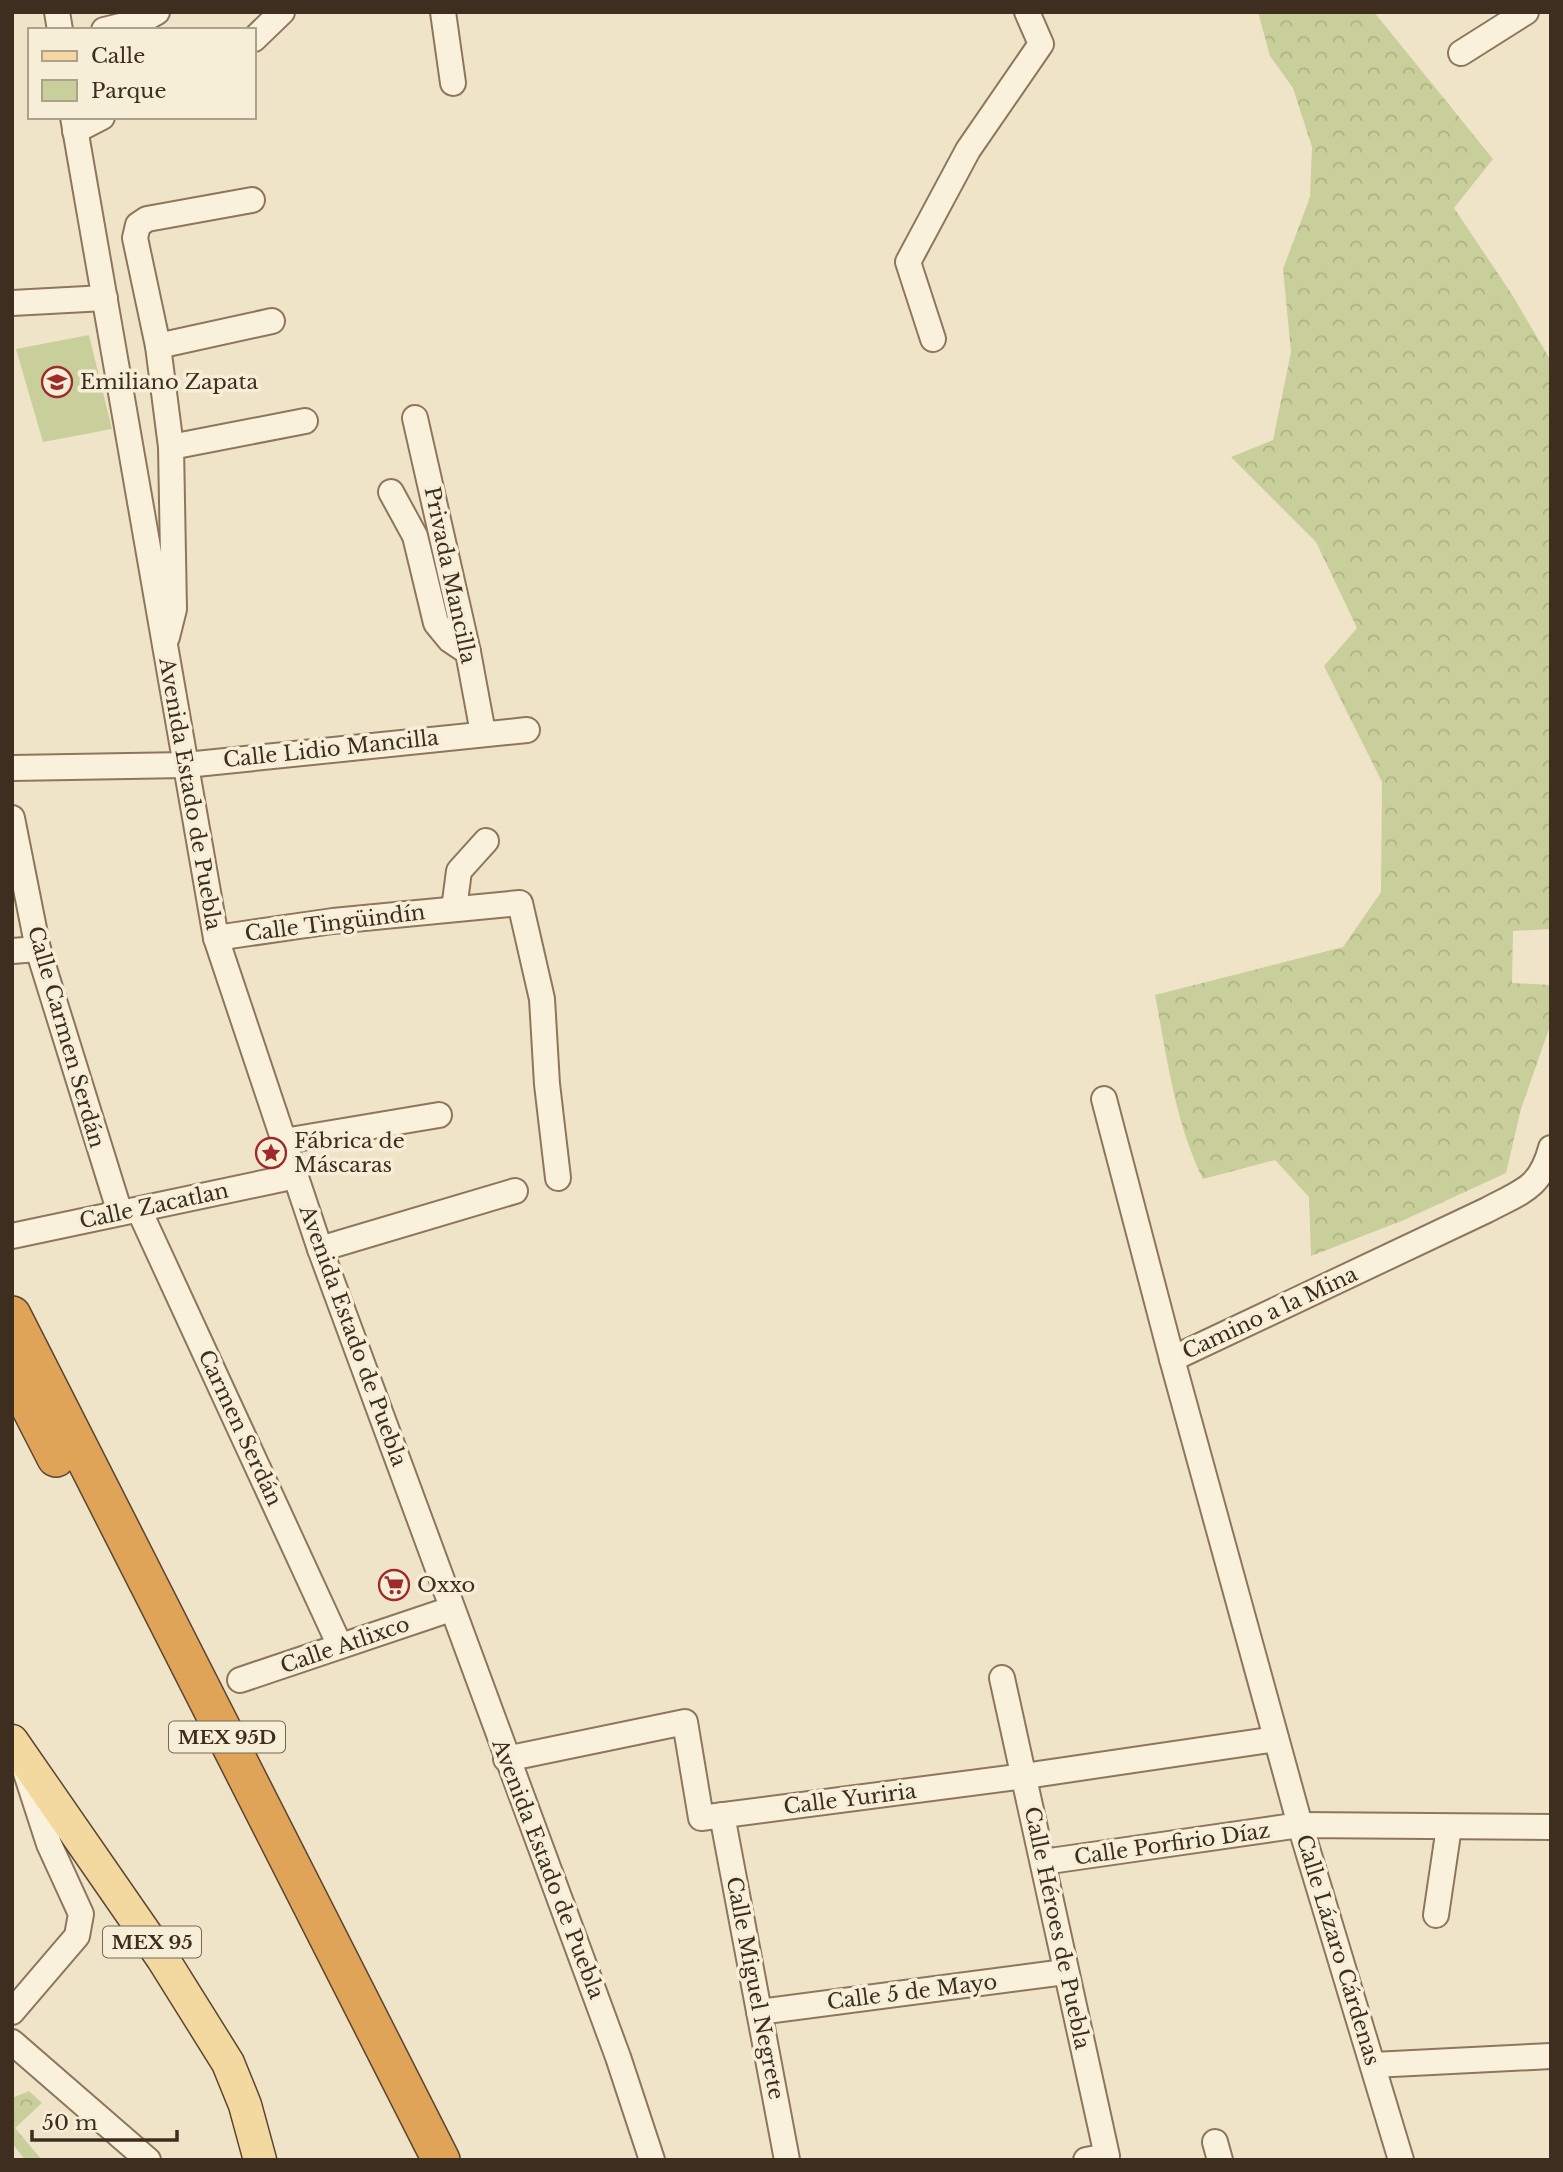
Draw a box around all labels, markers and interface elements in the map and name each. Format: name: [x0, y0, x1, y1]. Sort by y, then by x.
legend: [28, 28, 256, 119]
text: Calle: [91, 43, 145, 69]
text: Parque: [91, 78, 166, 104]
school or university icon: Emiliano Zapata: [40, 365, 74, 399]
place label: Emiliano Zapata: [80, 369, 258, 395]
street label: Privada Mancilla: [419, 484, 482, 666]
street label: Avenida Estado de Puebla: [153, 655, 227, 932]
street label: Calle Lidio Mancilla: [222, 725, 440, 773]
street label: Calle Tingüindín: [243, 899, 427, 947]
street label: Calle Carmen Serdán: [22, 923, 110, 1151]
place label: Fábrica de Máscaras: [294, 1128, 405, 1178]
place icon: Fábrica de Máscaras: [254, 1136, 288, 1170]
street label: Calle Zacatlan: [77, 1178, 231, 1234]
street label: Avenida Estado de Puebla: [293, 1201, 413, 1470]
street label: Camino a la Mina: [1178, 1261, 1362, 1365]
street label: Carmen Serdán: [192, 1346, 288, 1510]
supermarket icon: Oxxo: [377, 1568, 411, 1602]
place label: Oxxo: [417, 1572, 475, 1598]
street label: Calle Atlixco: [277, 1611, 413, 1679]
road number: MEX 95D: [169, 1722, 285, 1752]
street label: Avenida Estado de Puebla: [486, 1735, 610, 2003]
street label: Calle Yuriria: [782, 1778, 918, 1820]
street label: Calle Héroes de Puebla: [1019, 1804, 1095, 2052]
street label: Calle Porfirio Díaz: [1072, 1817, 1272, 1871]
street label: Calle Lázaro Cárdenas: [1290, 1831, 1386, 2069]
street label: Calle Miguel Negrete: [721, 1874, 789, 2102]
road number: MEX 95: [103, 1926, 201, 1958]
street label: Calle 5 de Mayo: [825, 1969, 999, 2015]
scale bar: [32, 2098, 177, 2142]
text: 50 m: [42, 2110, 98, 2136]

